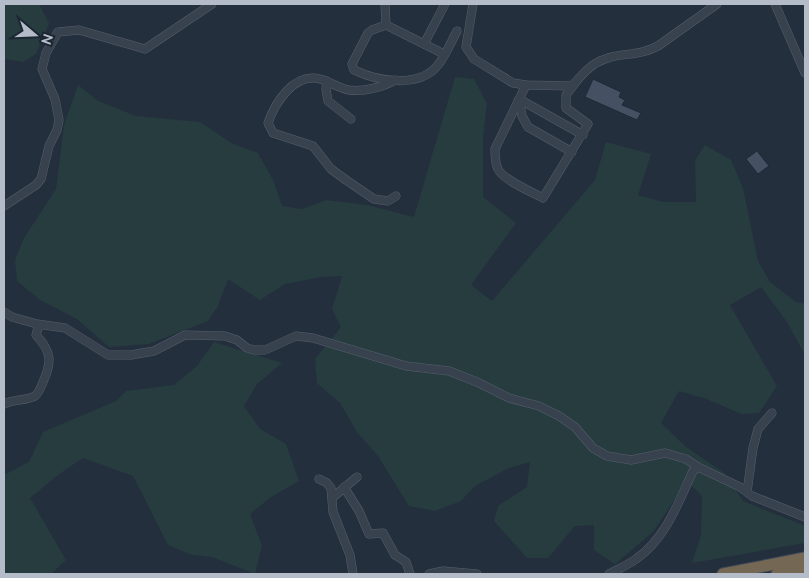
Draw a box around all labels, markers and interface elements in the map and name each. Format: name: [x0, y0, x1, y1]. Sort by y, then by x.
north arrow: [10, 10, 60, 60]
text: N: [38, 32, 57, 47]

